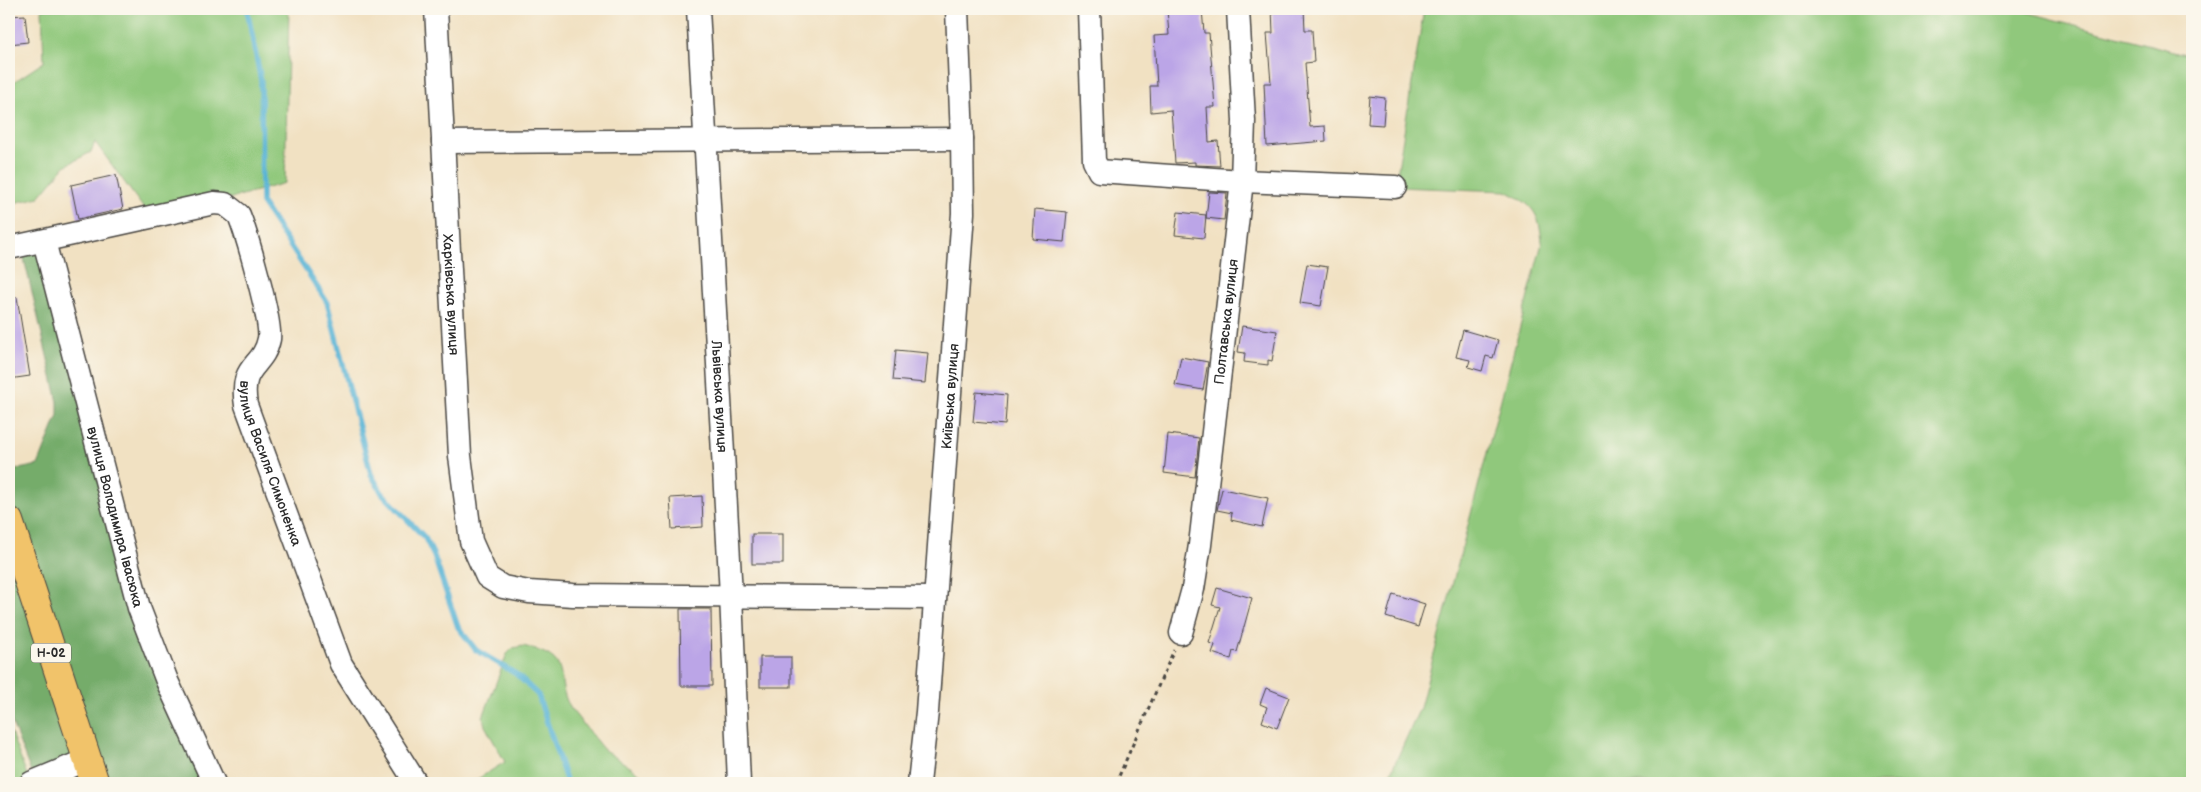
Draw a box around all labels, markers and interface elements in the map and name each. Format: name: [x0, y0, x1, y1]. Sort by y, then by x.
street label: Харківська вулиця: [440, 233, 463, 356]
street label: Полтавська вулиця: [1210, 258, 1241, 385]
street label: Львівська вулиця: [708, 339, 731, 453]
street label: Київська вулиця: [937, 342, 962, 450]
street label: вулиця Василя Симоненка: [236, 380, 306, 549]
street label: вулиця Володимира Івасюка: [84, 425, 147, 610]
road number: Н-02: [31, 644, 71, 662]

